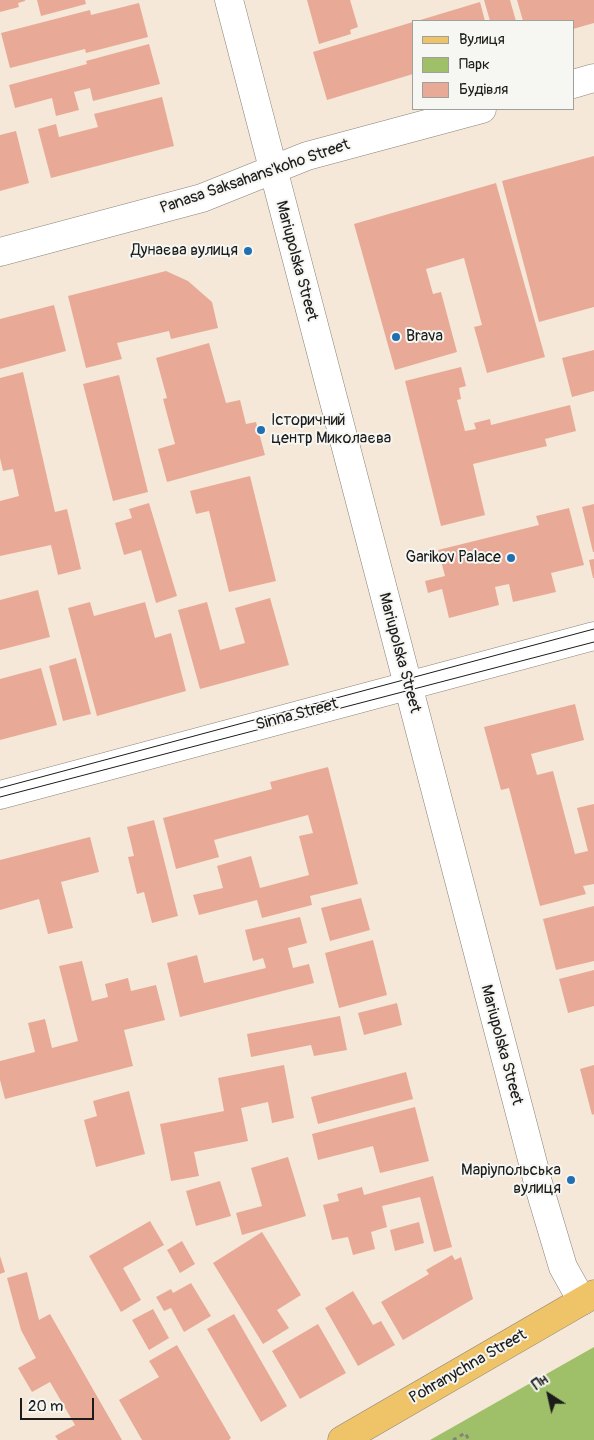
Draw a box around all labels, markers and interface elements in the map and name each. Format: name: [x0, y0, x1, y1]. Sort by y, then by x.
legend: [412, 20, 574, 110]
text: Вулиця: [459, 30, 505, 49]
text: Парк: [459, 55, 490, 74]
text: Будівля: [459, 80, 508, 99]
street label: Panasa Saksahans'koho Street: [158, 135, 352, 219]
street label: Mariupolska Street: [271, 199, 321, 323]
place label: Дунаєва вулиця: [131, 241, 238, 261]
marker: Дунаєва вулиця: [242, 245, 254, 257]
place label: Brava: [406, 327, 443, 347]
marker: Brava: [390, 331, 402, 343]
place label: Історичний центр Миколаєва: [271, 411, 391, 449]
marker: Історичний центр Миколаєва: [255, 424, 267, 436]
place label: Garikov Palace: [406, 548, 501, 568]
marker: Garikov Palace: [505, 552, 517, 564]
street label: Mariupolska Street: [374, 591, 424, 715]
street label: Sinna Street: [254, 695, 340, 735]
street label: Mariupolska Street: [476, 983, 526, 1107]
place label: Маріупольська вулиця: [461, 1161, 561, 1199]
marker: Маріупольська вулиця: [565, 1174, 577, 1186]
street label: Pohranychna Street: [406, 1326, 530, 1408]
north arrow: [524, 1370, 574, 1420]
text: Пн: [529, 1371, 551, 1394]
scale bar: [22, 1388, 96, 1420]
text: 20 m: [28, 1397, 63, 1416]

